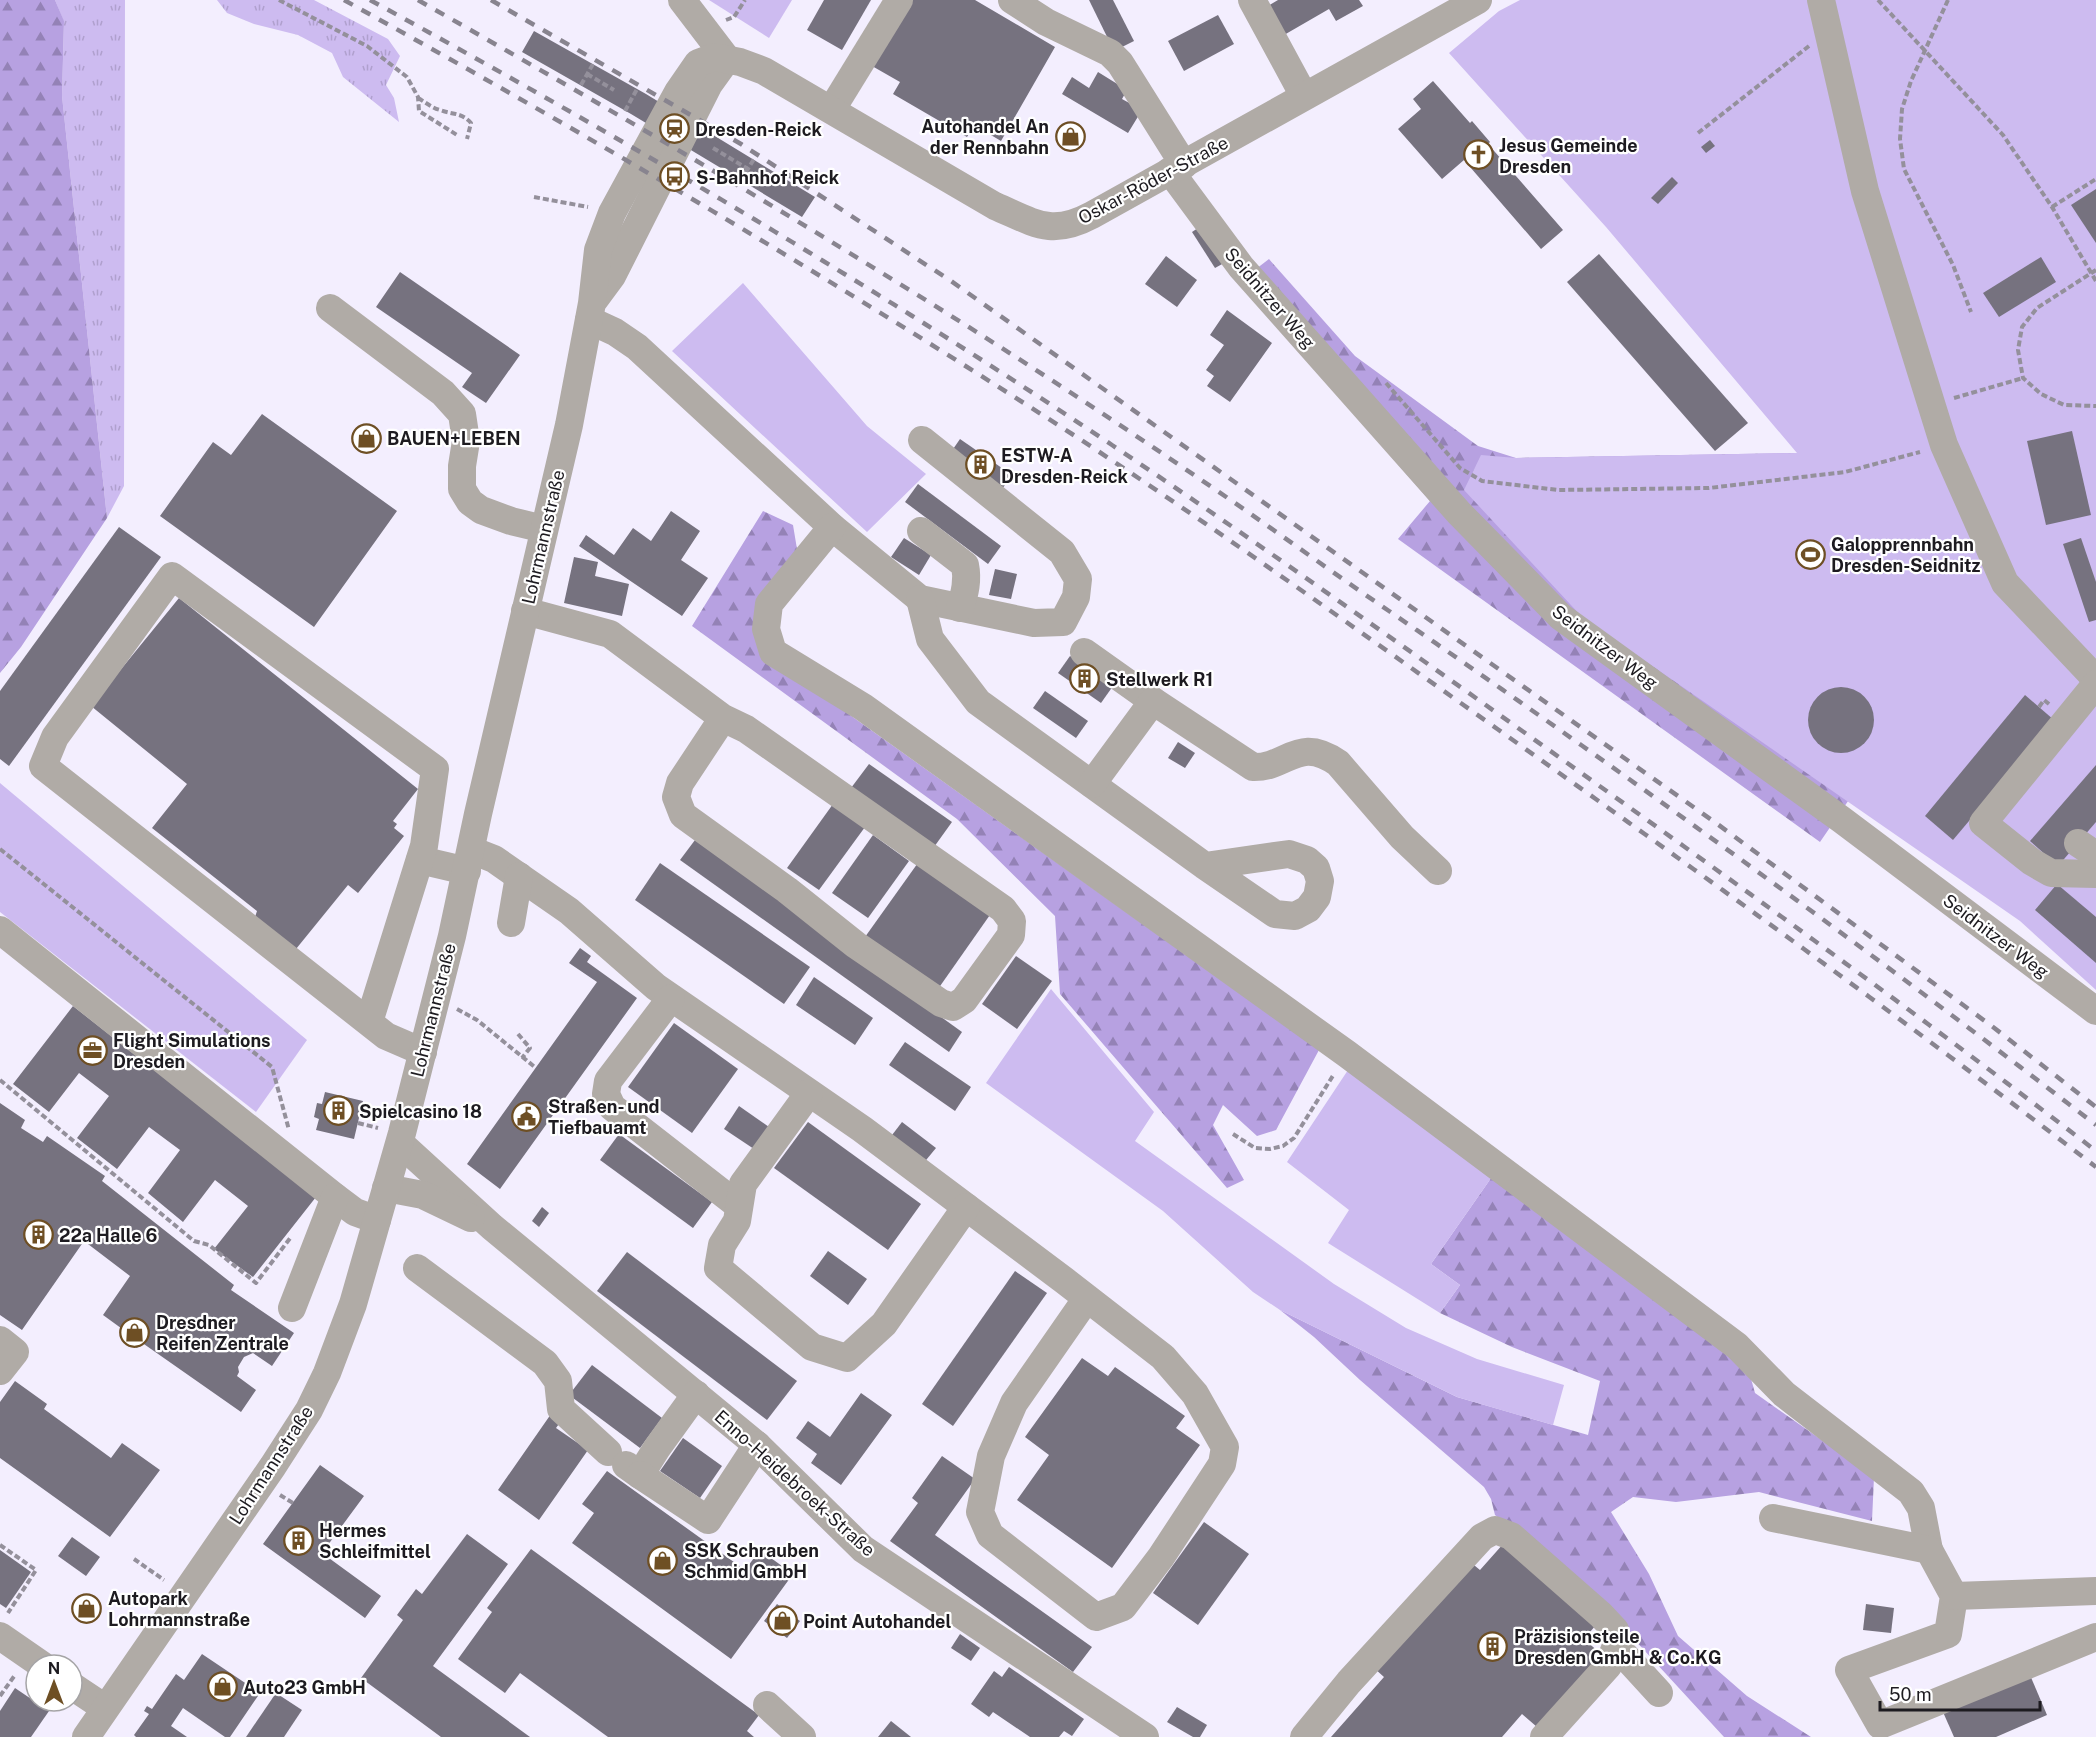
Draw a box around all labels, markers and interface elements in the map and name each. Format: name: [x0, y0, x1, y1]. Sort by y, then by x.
station icon: Dresden-Reick: [658, 113, 690, 145]
place label: Autohandel An der Rennbahn: [921, 116, 1049, 158]
place label: Dresden-Reick: [695, 119, 822, 140]
shop icon: Autohandel An der Rennbahn: [1054, 120, 1086, 152]
street label: Oskar-Röder-Straße: [1074, 132, 1232, 228]
place label: Jesus Gemeinde Dresden: [1499, 135, 1638, 177]
church icon: Jesus Gemeinde Dresden: [1462, 139, 1494, 171]
bus stop icon: S-Bahnhof Reick: [659, 161, 691, 193]
place label: S-Bahnhof Reick: [696, 167, 840, 188]
street label: Seidnitzer Weg: [1220, 243, 1320, 353]
shop icon: BAUEN+LEBEN: [350, 422, 382, 454]
place label: BAUEN+LEBEN: [387, 428, 521, 449]
place label: ESTW-A Dresden-Reick: [1001, 445, 1128, 487]
building icon: ESTW-A Dresden-Reick: [964, 449, 996, 481]
street label: Lohrmannstraße: [517, 468, 569, 606]
place label: Galopprennbahn Dresden-Seidnitz: [1831, 534, 1980, 576]
sports icon: Galopprennbahn Dresden-Seidnitz: [1794, 538, 1826, 570]
street label: Seidnitzer Weg: [1548, 600, 1662, 694]
building icon: Stellwerk R1: [1069, 663, 1101, 695]
place label: Stellwerk R1: [1106, 669, 1213, 690]
street label: Seidnitzer Weg: [1939, 889, 2053, 983]
street label: Lohrmannstraße: [406, 941, 460, 1079]
place label: Flight Simulations Dresden: [113, 1030, 270, 1072]
office icon: Flight Simulations Dresden: [76, 1034, 108, 1066]
building icon: Spielcasino 18: [322, 1095, 354, 1127]
place label: Straßen- und Tiefbauamt: [548, 1096, 660, 1138]
public building icon: Straßen- und Tiefbauamt: [511, 1100, 543, 1132]
place label: Spielcasino 18: [359, 1101, 482, 1122]
building icon: 22a Halle 6: [22, 1219, 54, 1251]
place label: 22a Halle 6: [59, 1225, 158, 1246]
place label: Dresdner Reifen Zentrale: [156, 1312, 289, 1354]
shop icon: Dresdner Reifen Zentrale: [119, 1316, 151, 1348]
street label: Lohrmannstraße: [225, 1402, 317, 1528]
street label: Enno-Heidebroek-Straße: [711, 1406, 879, 1560]
place label: Hermes Schleifmittel: [319, 1520, 431, 1562]
building icon: Hermes Schleifmittel: [282, 1524, 314, 1556]
place label: SSK Schrauben Schmid GmbH: [684, 1540, 819, 1582]
shop icon: SSK Schrauben Schmid GmbH: [647, 1544, 679, 1576]
place label: Autopark Lohrmannstraße: [108, 1588, 250, 1630]
shop icon: Autopark Lohrmannstraße: [71, 1592, 103, 1624]
shop icon: Point Autohandel: [766, 1605, 798, 1637]
place label: Point Autohandel: [803, 1611, 951, 1632]
place label: Präzisionsteile Dresden GmbH & Co.KG: [1514, 1626, 1722, 1668]
building icon: Präzisionsteile Dresden GmbH & Co.KG: [1477, 1630, 1509, 1662]
north arrow: [24, 1653, 84, 1713]
text: N: [48, 1659, 60, 1678]
shop icon: Auto23 GmbH: [206, 1671, 238, 1703]
scale bar: [1880, 1674, 2040, 1712]
place label: Auto23 GmbH: [243, 1677, 366, 1698]
text: 50 m: [1889, 1684, 1932, 1705]

